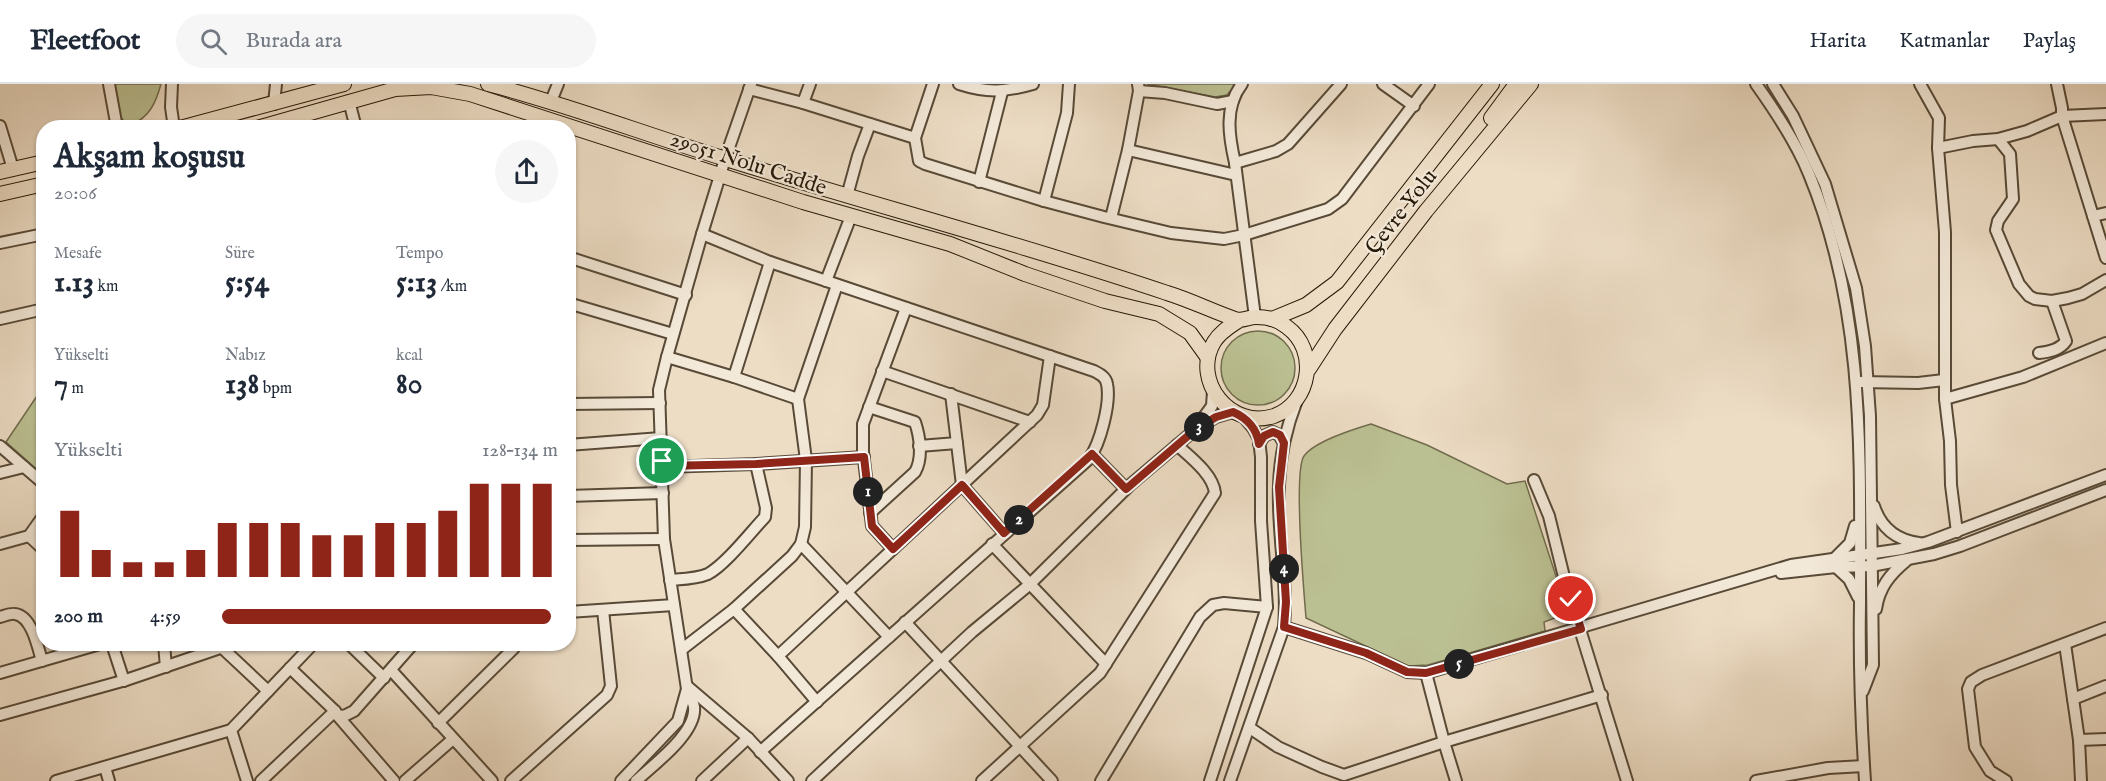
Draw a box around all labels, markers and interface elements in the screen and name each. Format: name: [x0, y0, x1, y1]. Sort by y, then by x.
search box: [176, 14, 596, 68]
text: Fleetfoot: [30, 24, 140, 59]
icon: search: [197, 25, 230, 58]
text: Burada ara: [245, 27, 342, 55]
text: Harita: [1810, 28, 1866, 55]
text: Katmanlar: [1899, 28, 1990, 55]
text: Paylaş: [2023, 28, 2076, 55]
street label: 29051 Nolu Cadde: [667, 125, 830, 202]
text: Akşam koşusu: [54, 137, 245, 179]
button: share: [495, 140, 558, 203]
street label: Çevre Yolu: [1359, 164, 1444, 261]
text: 20:06: [54, 181, 97, 206]
text: Mesafe: [54, 244, 102, 264]
text: Süre: [225, 244, 255, 264]
text: Tempo: [396, 244, 443, 264]
text: 1.13: [54, 264, 94, 302]
text: 5:54: [225, 264, 269, 302]
text: 5:13: [396, 264, 437, 302]
text: km: [94, 277, 118, 297]
text: /km: [437, 277, 467, 297]
text: Yükselti: [54, 346, 109, 366]
text: Nabız: [225, 346, 266, 366]
text: kcal: [396, 346, 423, 366]
text: 7: [54, 366, 68, 404]
text: 138: [225, 366, 259, 404]
text: 80: [396, 366, 423, 404]
text: m: [68, 379, 84, 399]
text: bpm: [259, 379, 292, 399]
pin: 3: [1184, 412, 1214, 442]
text: 3: [1196, 417, 1202, 437]
pin: [636, 435, 687, 486]
text: Yükselti: [54, 438, 123, 463]
text: 128–134 m: [482, 438, 558, 463]
icon: arrive: [645, 444, 678, 477]
pin: 1: [853, 477, 883, 507]
text: 1: [865, 482, 871, 502]
pin: 2: [1004, 505, 1034, 535]
text: 2: [1015, 510, 1023, 530]
pin: 4: [1269, 554, 1299, 584]
text: 4: [1280, 559, 1288, 579]
pin: [1545, 573, 1596, 624]
icon: check: [1554, 582, 1587, 615]
text: 200 m: [54, 604, 103, 629]
text: 4:59: [150, 604, 181, 629]
pin: 5: [1444, 649, 1474, 679]
text: 5: [1456, 654, 1462, 674]

